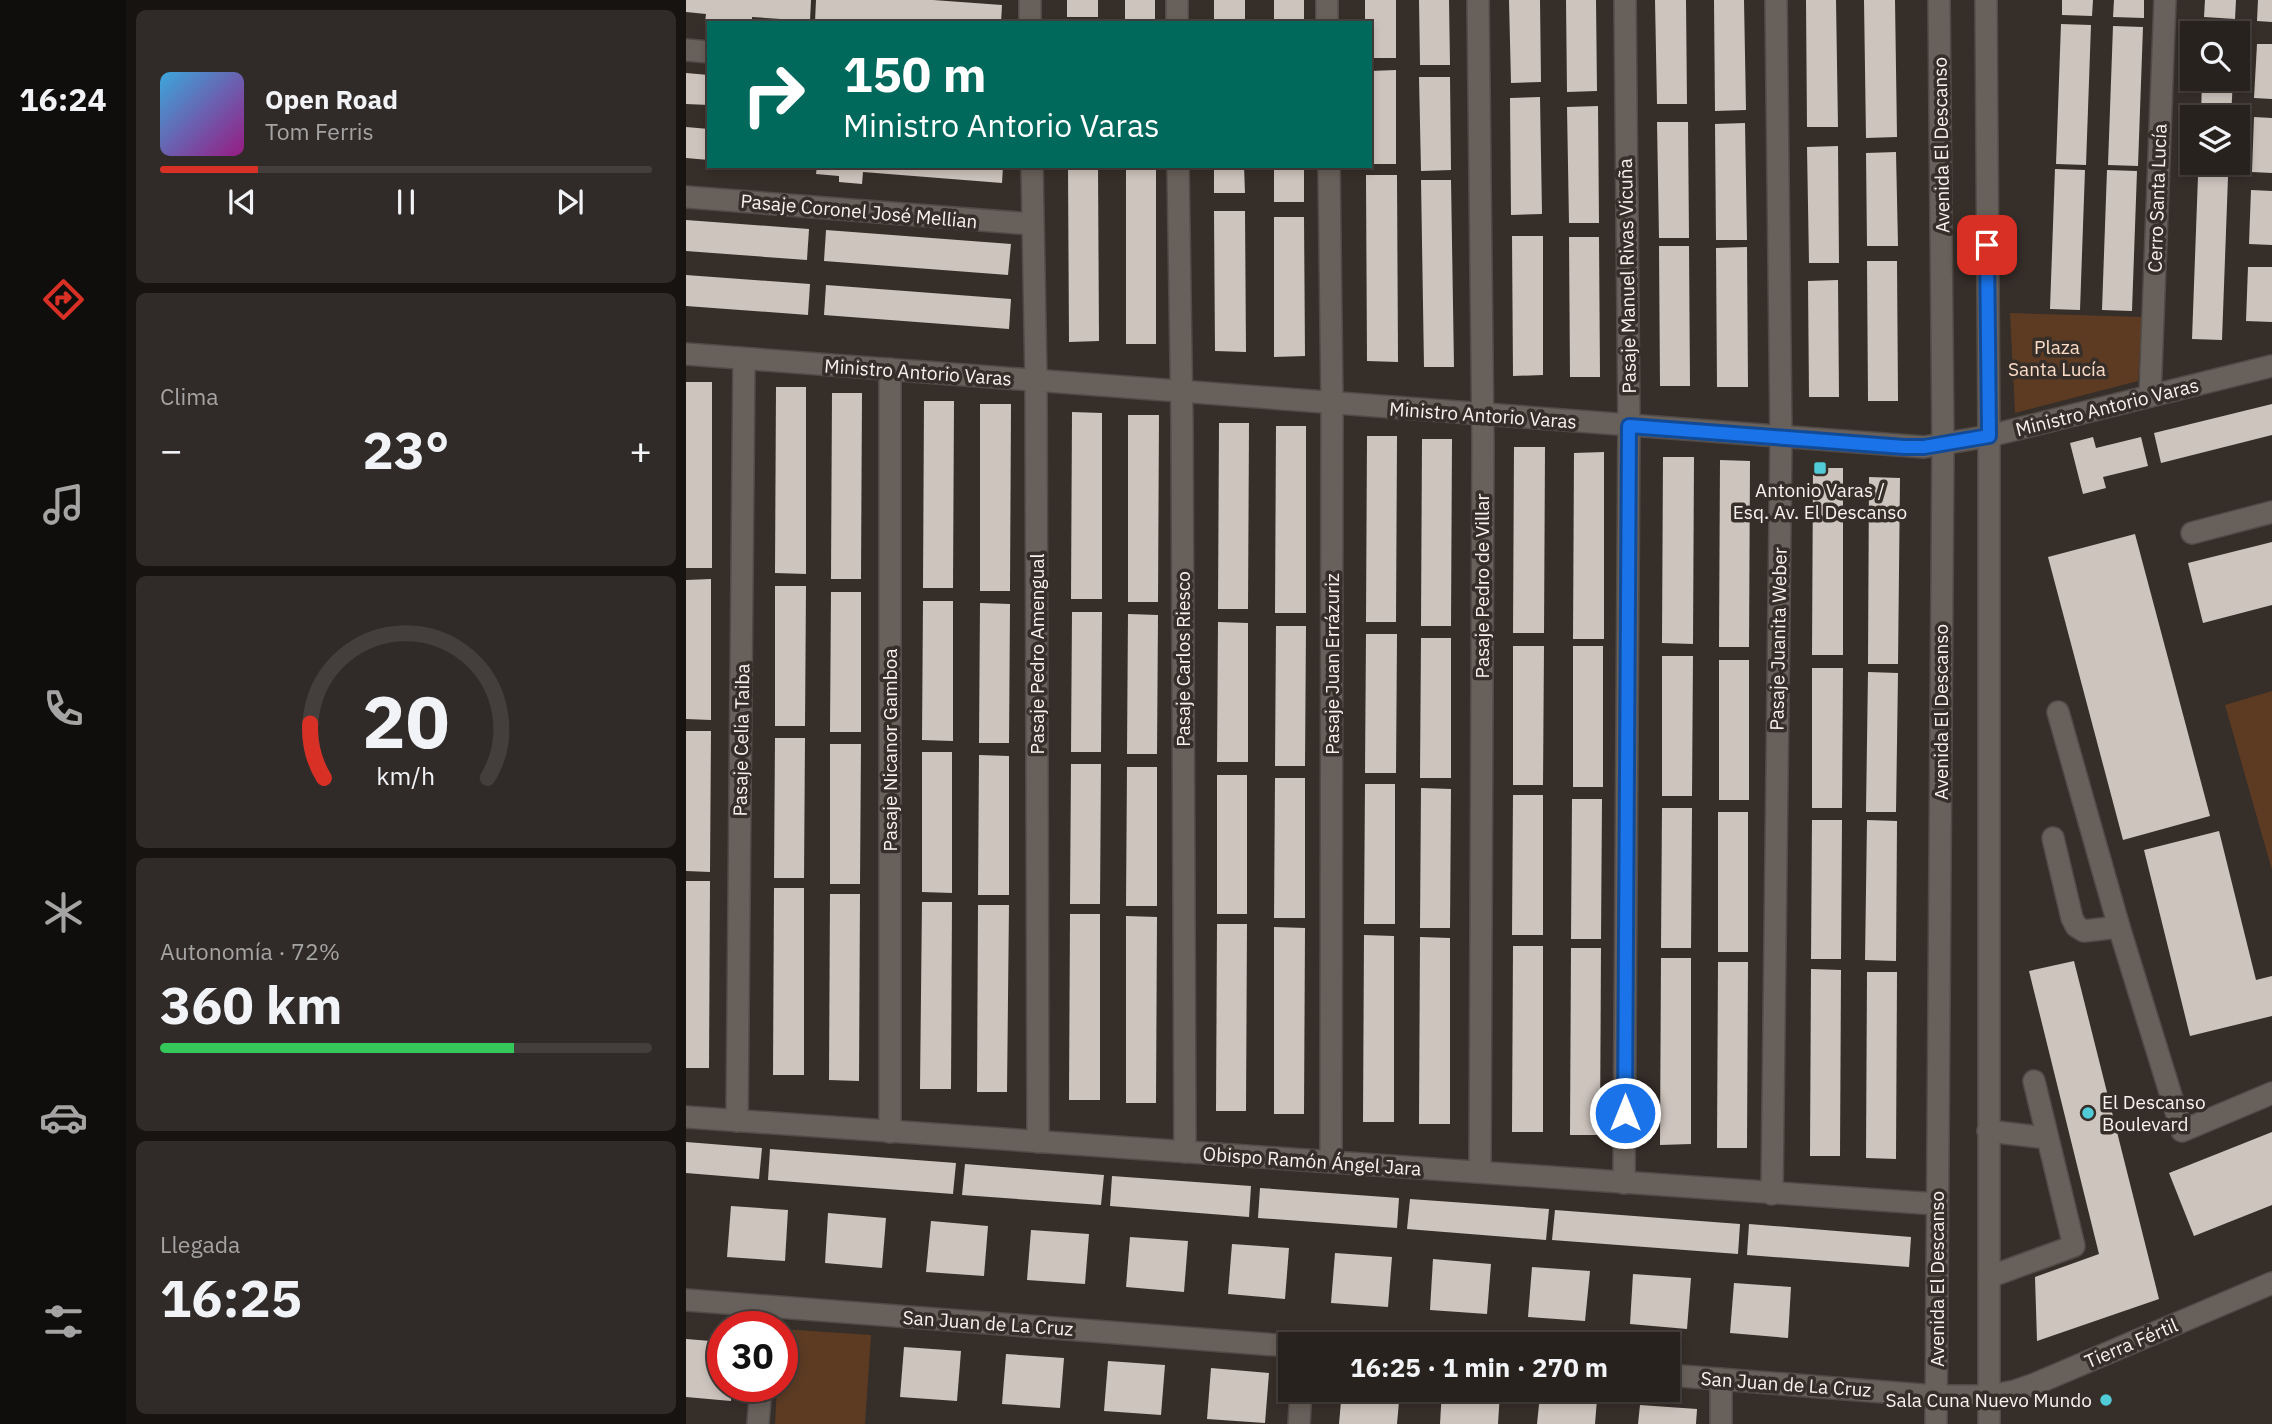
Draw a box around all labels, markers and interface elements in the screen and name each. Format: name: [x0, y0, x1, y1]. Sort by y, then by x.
map controls: [2180, 21, 2250, 175]
button: search: [2180, 21, 2250, 91]
text: 150 m: [843, 42, 987, 105]
icon: right: [728, 49, 819, 140]
street label: Avenida El Descanso: [1927, 57, 1955, 233]
text: 16:24: [19, 78, 107, 120]
text: Open Road: [265, 82, 398, 116]
text: Ministro Antorio Varas: [843, 104, 1160, 146]
button: layers: [2180, 105, 2250, 175]
text: Tom Ferris: [265, 116, 374, 146]
street label: Cerro Santa Lucía: [2142, 123, 2172, 273]
street label: Pasaje Manuel Rivas Vicuña: [1613, 158, 1641, 394]
icon: previous: [223, 183, 261, 221]
icon: pause: [387, 183, 425, 221]
icon: next: [551, 183, 589, 221]
street label: Pasaje Coronel José Mellian: [740, 189, 978, 233]
pin: [1957, 215, 2017, 275]
icon: arrive: [1968, 226, 2006, 264]
icon: directions: [39, 275, 88, 324]
park label: Plaza Santa Lucía: [2008, 335, 2106, 381]
street label: Ministro Antorio Varas: [823, 353, 1013, 391]
street label: Ministro Antorio Varas: [2013, 373, 2201, 441]
text: Clima: [160, 381, 219, 411]
street label: Ministro Antorio Varas: [1388, 396, 1578, 434]
text: 23°: [363, 416, 449, 483]
text: −: [160, 425, 183, 474]
text: +: [629, 425, 652, 474]
marker: Antonio Varas / Esq. Av. El Descanso: [1812, 460, 1828, 476]
place label: Antonio Varas / Esq. Av. El Descanso: [1733, 478, 1907, 524]
icon: music: [39, 480, 88, 529]
street label: Pasaje Pedro de Villar: [1470, 494, 1494, 678]
street label: Pasaje Juanita Weber: [1764, 547, 1792, 731]
street label: Pasaje Pedro Amengual: [1025, 553, 1049, 755]
street label: Pasaje Carlos Riesco: [1171, 571, 1195, 747]
street label: Pasaje Juan Errázuriz: [1320, 573, 1344, 755]
street label: Avenida El Descanso: [1929, 624, 1953, 800]
street label: Pasaje Nicanor Gamboa: [878, 648, 902, 852]
street label: Pasaje Celia Taiba: [728, 663, 754, 817]
text: 20: [362, 673, 450, 768]
icon: phone: [39, 684, 88, 733]
text: km/h: [377, 759, 435, 792]
icon: climate: [39, 888, 88, 937]
text: Autonomía · 72%: [160, 936, 340, 966]
text: 360 km: [160, 971, 342, 1038]
position arrow: [1588, 1076, 1662, 1150]
place label: El Descanso Boulevard: [2102, 1090, 2206, 1136]
icon: car: [39, 1093, 88, 1142]
marker: El Descanso Boulevard: [2080, 1105, 2096, 1121]
street label: Obispo Ramón Ángel Jara: [1202, 1141, 1422, 1181]
street label: Avenida El Descanso: [1925, 1191, 1949, 1367]
text: Llegada: [160, 1229, 240, 1259]
text: 16:25: [160, 1264, 302, 1331]
icon: filters: [39, 1297, 88, 1346]
street label: San Juan de La Cruz: [902, 1305, 1074, 1341]
speed limit sign: 30: [707, 1311, 798, 1402]
street label: Tierra Fértil: [2081, 1313, 2181, 1373]
text: 16:25 · 1 min · 270 m: [1350, 1350, 1608, 1384]
street label: San Juan de La Cruz: [1700, 1366, 1872, 1402]
place label: Sala Cuna Nuevo Mundo: [1886, 1388, 2092, 1412]
marker: Sala Cuna Nuevo Mundo: [2098, 1392, 2114, 1408]

